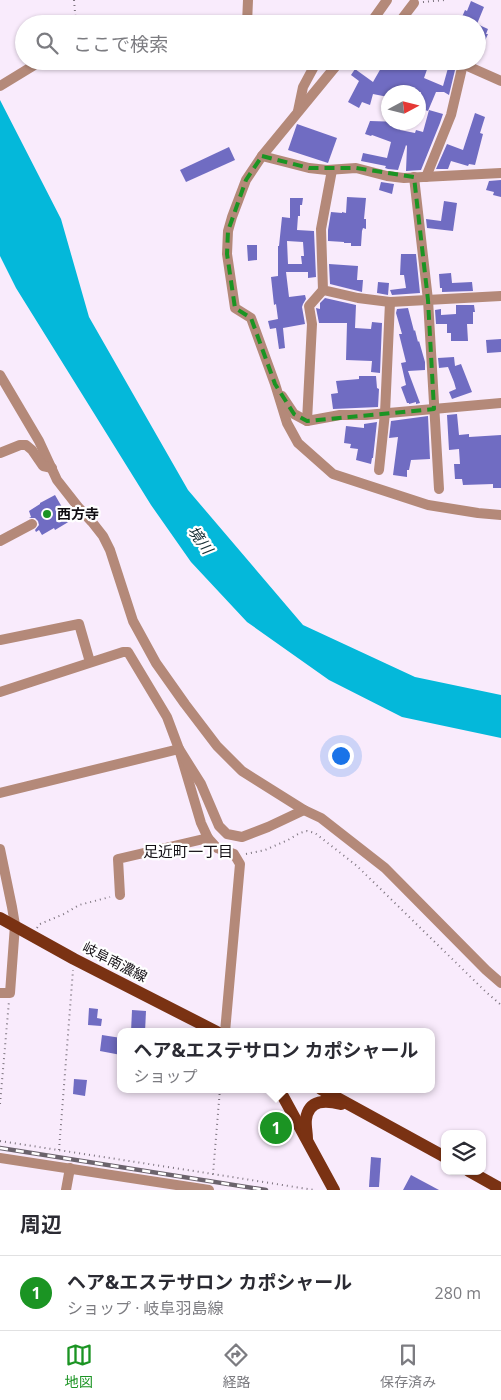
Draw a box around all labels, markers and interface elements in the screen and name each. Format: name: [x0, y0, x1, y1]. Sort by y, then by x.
search box: [15, 15, 486, 70]
icon: search: [33, 29, 61, 57]
text: ここで検索: [73, 31, 168, 57]
north arrow: [381, 85, 426, 130]
place label: 西方寺: [57, 504, 99, 523]
marker: 西方寺: [41, 508, 53, 520]
water label: 境川: [184, 521, 219, 559]
your location: [328, 743, 354, 769]
district label: 足近町一丁目: [143, 841, 233, 861]
street label: 岐阜南濃線: [80, 937, 151, 986]
popup: [117, 1028, 435, 1093]
text: ヘア&エステサロン カポシャール: [133, 1037, 419, 1063]
text: ショップ: [133, 1065, 197, 1087]
pin: 1: [260, 1109, 292, 1147]
map controls: [441, 1130, 486, 1175]
button: layers: [441, 1130, 486, 1175]
text: 周辺: [20, 1210, 62, 1238]
text: ヘア&エステサロン カポシャール: [67, 1269, 352, 1295]
text: 1: [31, 1282, 41, 1304]
text: 280 m: [435, 1282, 481, 1304]
text: ショップ · 岐阜羽島線: [67, 1297, 224, 1319]
tab: 地図: [65, 1341, 93, 1391]
tab: 経路: [222, 1341, 250, 1391]
tab: 保存済み: [380, 1341, 436, 1391]

